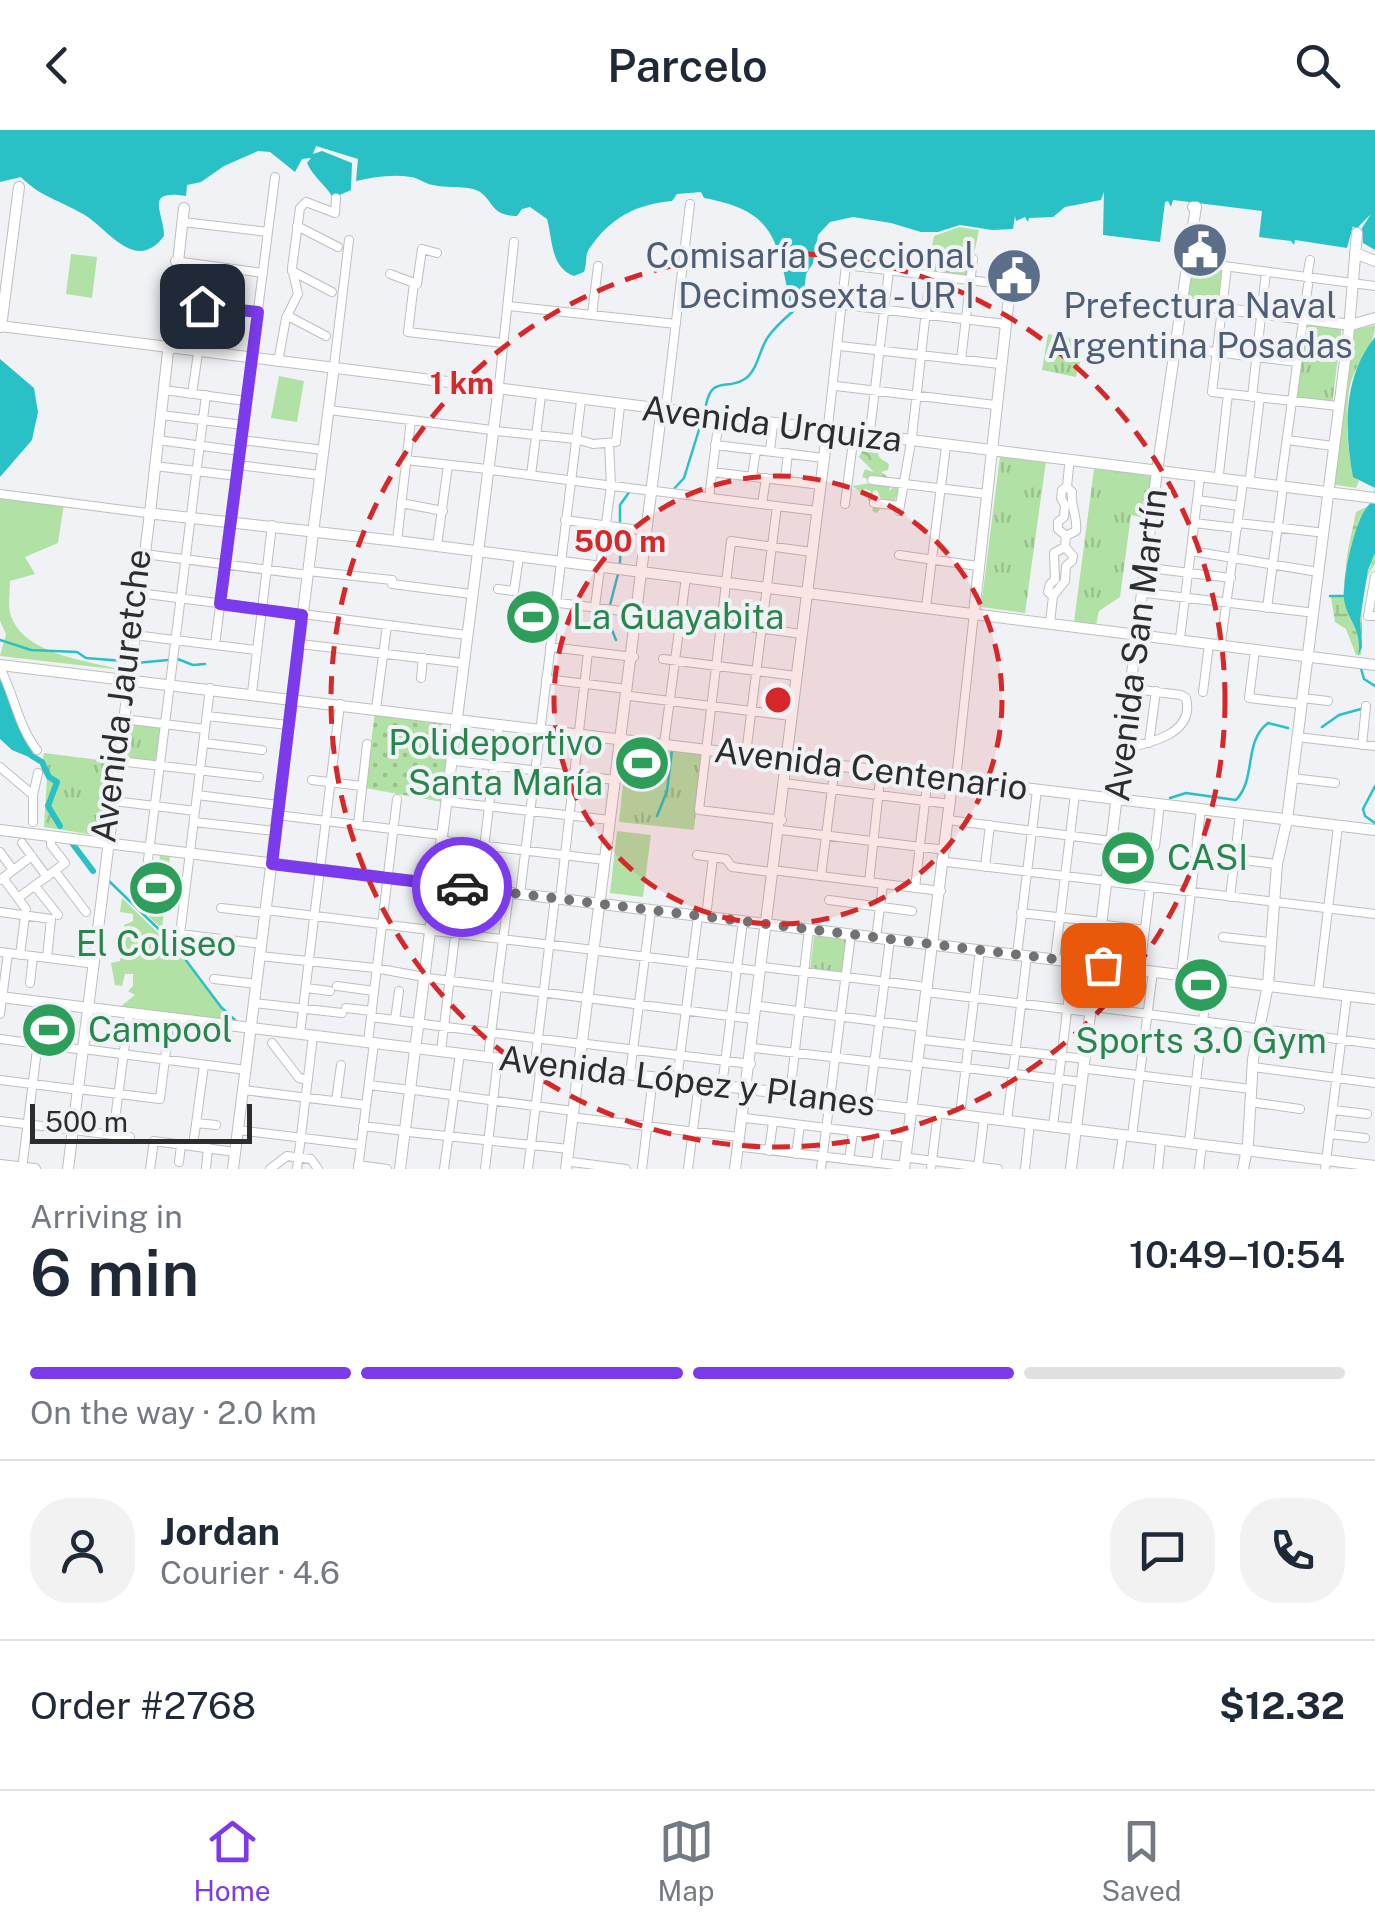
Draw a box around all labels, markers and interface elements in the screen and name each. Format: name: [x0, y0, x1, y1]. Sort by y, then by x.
icon: back: [30, 38, 85, 93]
icon: search: [1290, 38, 1345, 93]
text: Parcelo: [607, 39, 768, 92]
public building icon: Prefectura Naval Argentina Posadas: [1170, 220, 1230, 280]
place label: Comisaría Seccional Decimosexta - UR I: [646, 235, 975, 316]
public building icon: Comisaría Seccional Decimosexta - UR I: [984, 246, 1044, 306]
pin: [160, 264, 245, 349]
icon: home: [175, 279, 230, 334]
place label: Prefectura Naval Argentina Posadas: [1047, 285, 1353, 366]
text: 1 km: [430, 365, 494, 401]
street label: Avenida Urquiza: [640, 387, 904, 460]
street label: Avenida San Martín: [1096, 486, 1175, 804]
text: 500 m: [574, 523, 666, 559]
street label: Avenida Jauretche: [82, 547, 159, 845]
sports icon: La Guayabita: [503, 587, 563, 647]
place label: La Guayabita: [572, 596, 784, 637]
centre of rings: [760, 682, 796, 718]
place label: Polideportivo Santa María: [388, 722, 603, 803]
street label: Avenida Centenario: [712, 729, 1030, 808]
sports icon: Polideportivo Santa María: [612, 733, 672, 793]
sports icon: CASI: [1098, 828, 1158, 888]
courier: [412, 837, 512, 937]
place label: CASI: [1167, 837, 1248, 878]
sports icon: El Coliseo: [126, 858, 186, 918]
icon: car: [435, 860, 490, 915]
place label: El Coliseo: [76, 923, 236, 964]
pin: [1061, 923, 1146, 1008]
icon: bag: [1076, 938, 1131, 993]
sports icon: Sports 3.0 Gym: [1171, 955, 1231, 1015]
sports icon: Campool: [19, 1000, 79, 1060]
place label: Campool: [88, 1009, 233, 1050]
place label: Sports 3.0 Gym: [1075, 1020, 1327, 1061]
street label: Avenida López y Planes: [497, 1037, 878, 1124]
scale bar: [30, 1099, 252, 1144]
text: 500 m: [45, 1105, 128, 1138]
text: Arriving in: [30, 1198, 183, 1235]
text: 10:49–10:54: [1129, 1232, 1345, 1277]
text: 6 min: [30, 1234, 199, 1311]
text: On the way · 2.0 km: [30, 1394, 317, 1431]
button: person: [30, 1498, 135, 1603]
button: chat: [1110, 1498, 1215, 1603]
button: phone: [1240, 1498, 1345, 1603]
text: Jordan: [160, 1509, 280, 1554]
text: Courier · 4.6: [160, 1554, 340, 1591]
text: Order #2768: [30, 1683, 256, 1728]
text: $12.32: [1219, 1683, 1345, 1728]
tab: Home: [193, 1814, 271, 1907]
tab: Map: [658, 1814, 714, 1907]
tab: Saved: [1101, 1814, 1182, 1907]

